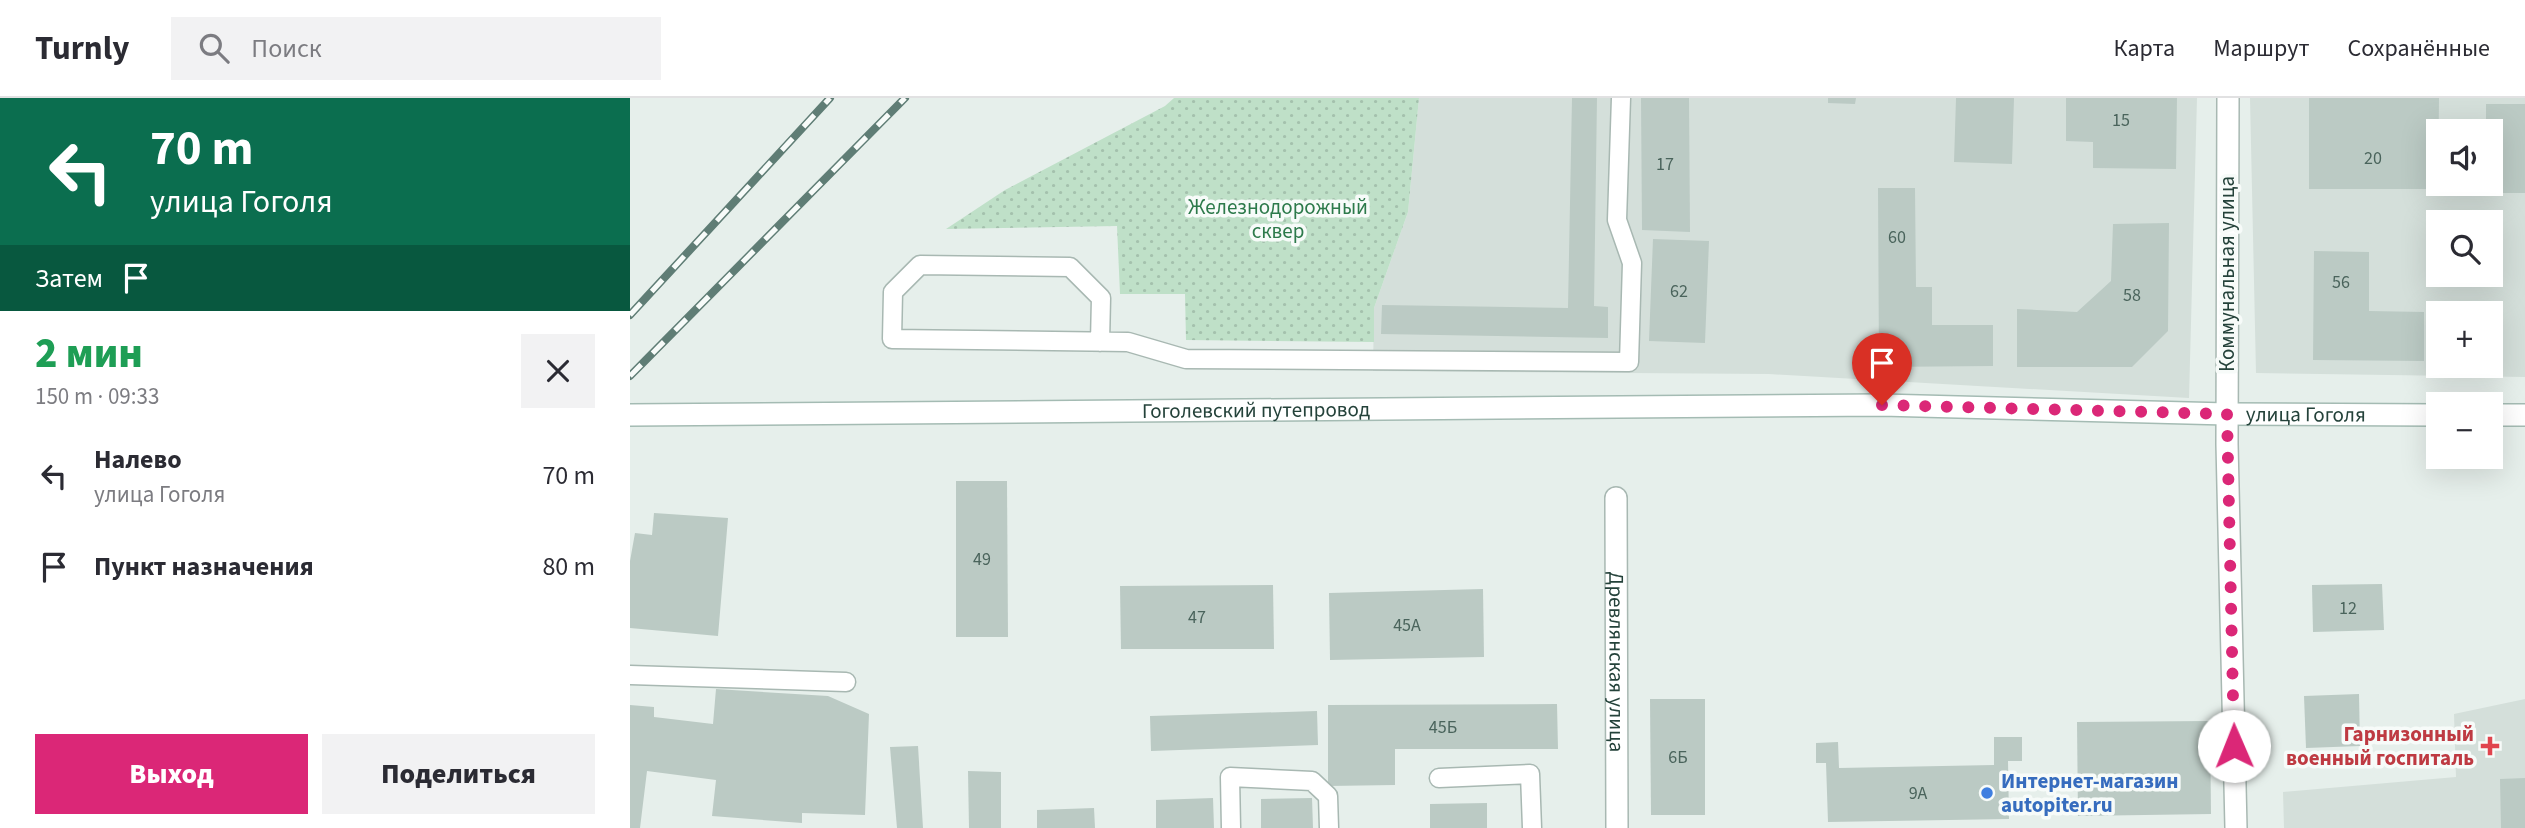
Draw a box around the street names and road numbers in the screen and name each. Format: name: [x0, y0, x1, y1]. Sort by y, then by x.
street label: Коммунальная улица: [2212, 176, 2242, 372]
street label: Гоголевский путепровод: [1142, 394, 1370, 426]
street label: улица Гоголя: [2246, 399, 2366, 430]
street label: Древлянская улица: [1601, 572, 1632, 752]

